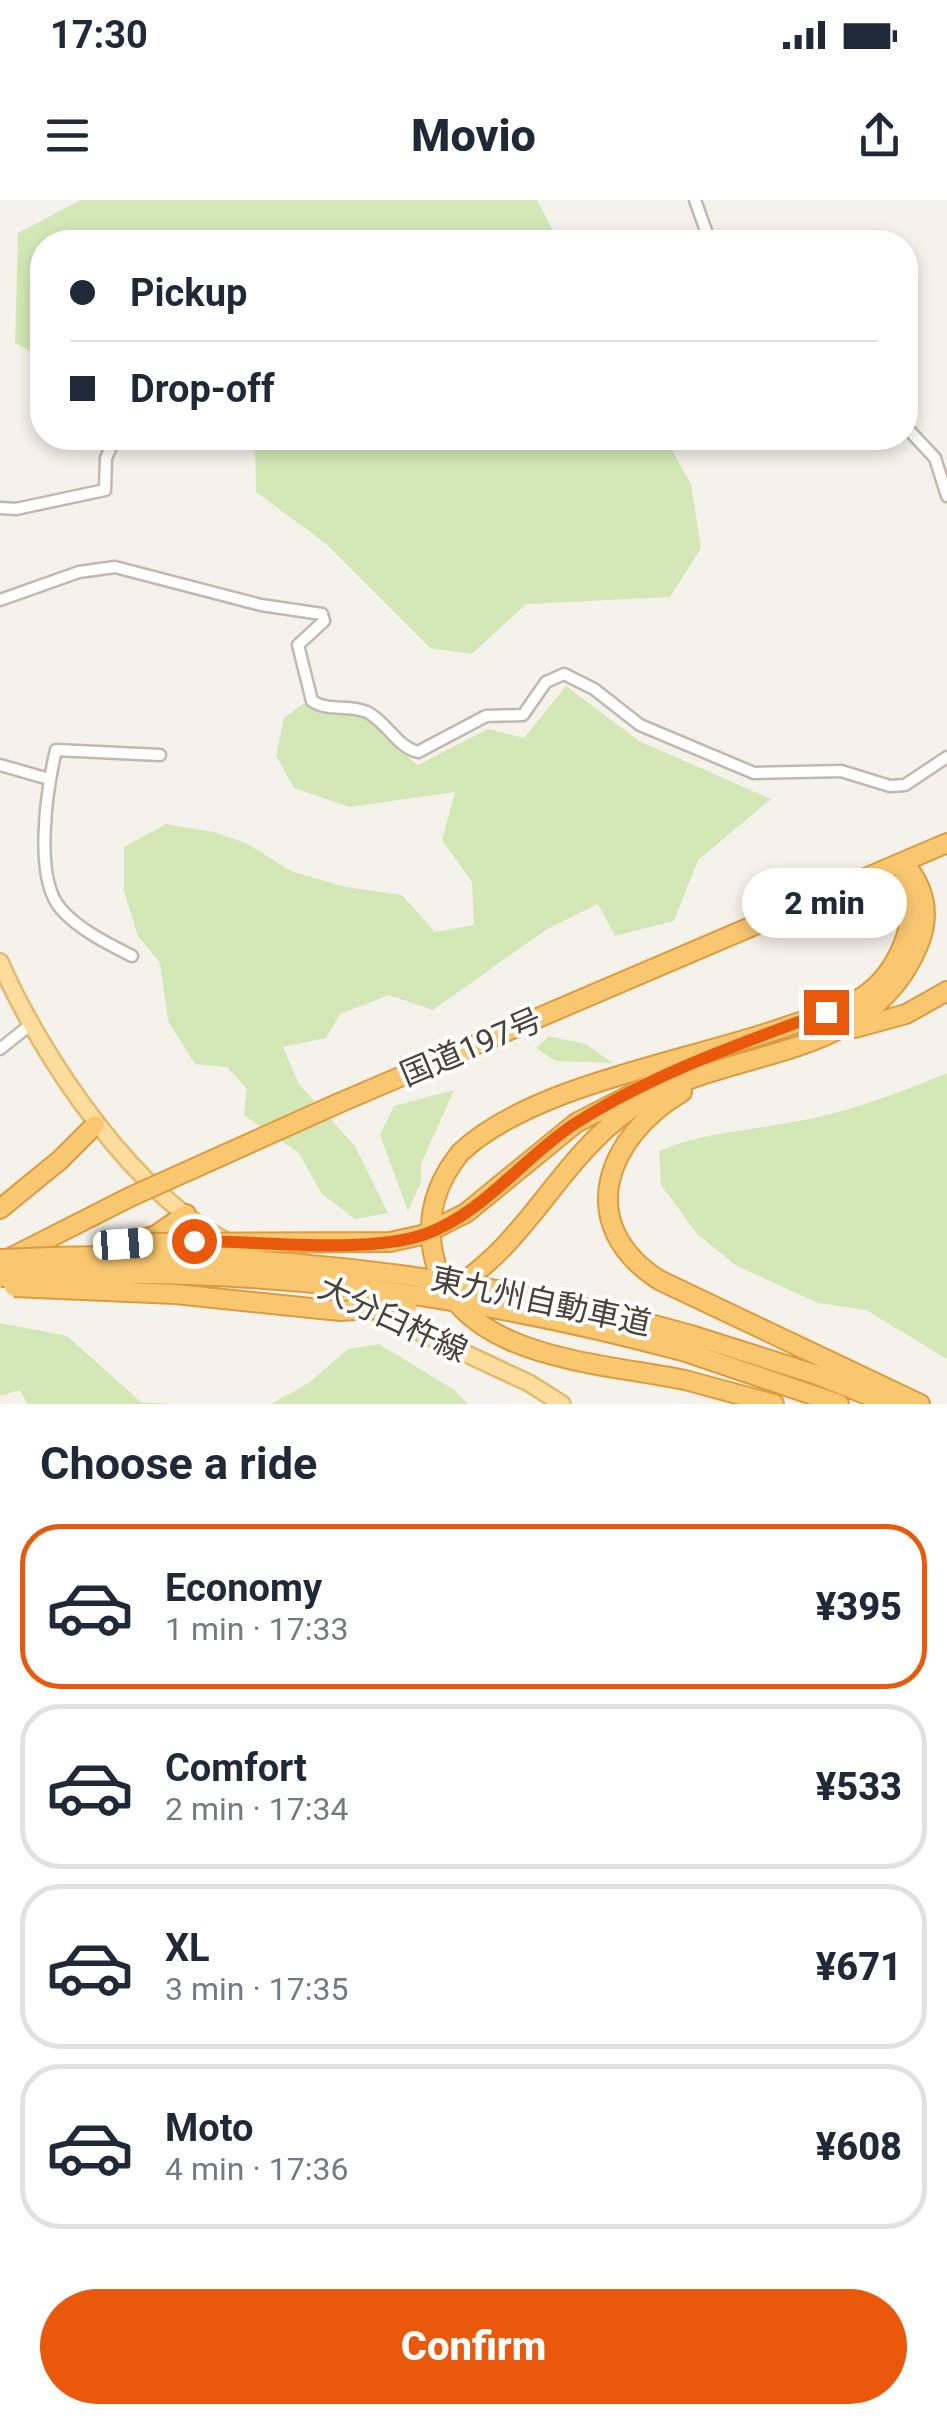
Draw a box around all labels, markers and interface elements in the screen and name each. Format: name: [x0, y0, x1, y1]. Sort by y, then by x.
text: 17:30: [50, 13, 148, 57]
icon: menu: [40, 108, 95, 163]
icon: share: [852, 108, 907, 163]
text: Movio: [411, 109, 536, 162]
text: Pickup: [130, 271, 247, 315]
text: Drop-off: [130, 367, 275, 411]
callout: 2 min: [744, 867, 908, 937]
text: 2 min: [784, 884, 865, 922]
route end: [804, 990, 849, 1035]
street label: 国道197号: [395, 1000, 547, 1094]
route start: [172, 1219, 217, 1264]
car: [92, 1227, 154, 1261]
street label: 東九州自動車道: [427, 1259, 655, 1343]
street label: 大分臼杵線: [312, 1268, 474, 1370]
text: Choose a ride: [40, 1437, 317, 1490]
icon: car: [45, 1562, 135, 1652]
text: Economy: [165, 1566, 322, 1610]
text: ¥395: [816, 1585, 902, 1629]
text: 1 min · 17:33: [165, 1610, 348, 1648]
icon: car: [45, 1742, 135, 1832]
text: Comfort: [165, 1746, 307, 1790]
text: ¥533: [816, 1765, 902, 1809]
text: 2 min · 17:34: [165, 1790, 348, 1828]
icon: car: [45, 1922, 135, 2012]
text: XL: [165, 1926, 210, 1970]
text: ¥671: [816, 1945, 902, 1989]
text: 3 min · 17:35: [165, 1970, 348, 2008]
icon: car: [45, 2102, 135, 2192]
text: Moto: [165, 2106, 254, 2150]
text: ¥608: [816, 2125, 902, 2169]
text: 4 min · 17:36: [165, 2150, 348, 2188]
button: Confirm: [40, 2289, 907, 2404]

